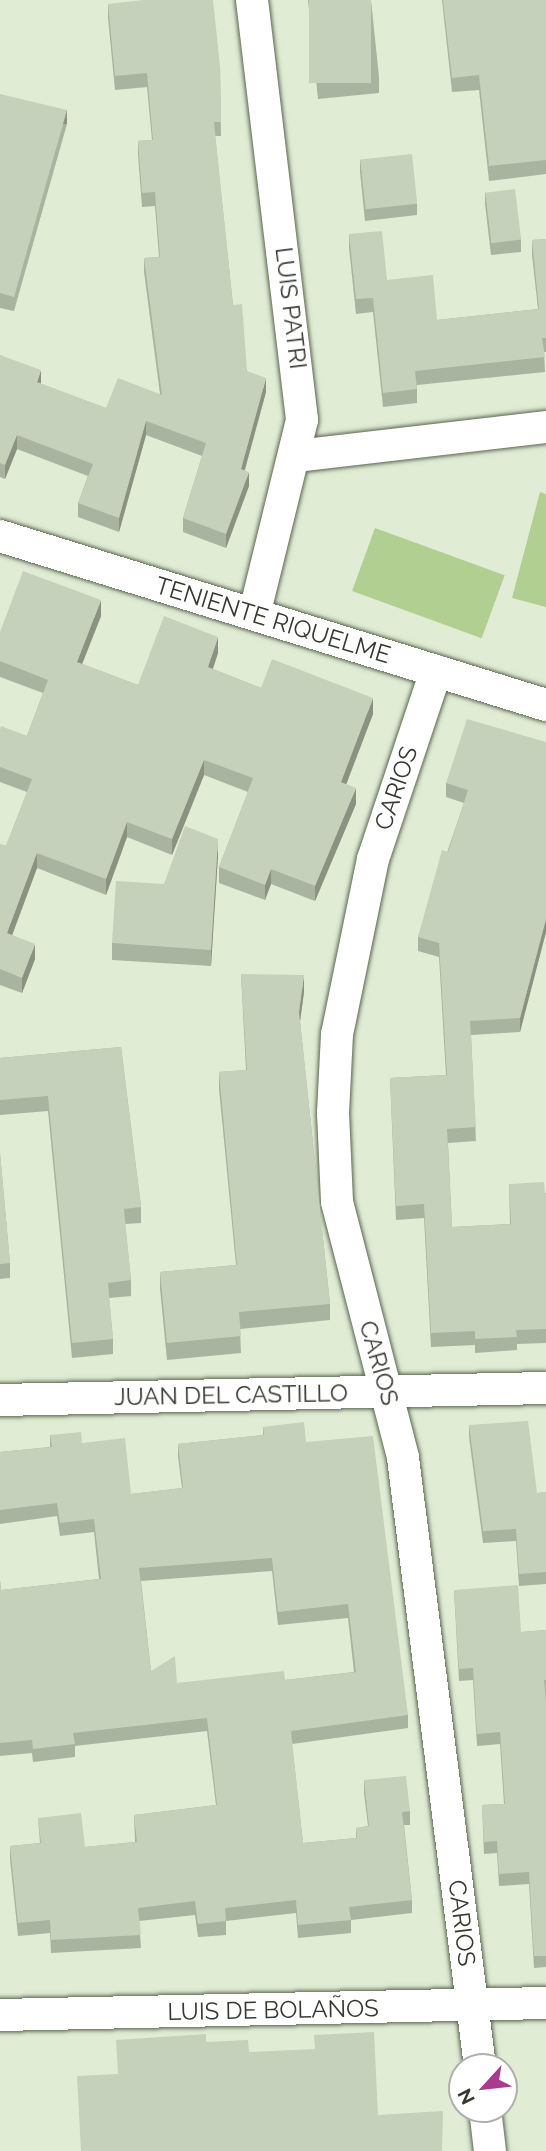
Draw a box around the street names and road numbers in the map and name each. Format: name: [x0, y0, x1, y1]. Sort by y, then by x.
street label: LUIS PATRI: [269, 245, 313, 371]
street label: TENIENTE RIQUELME: [152, 571, 394, 669]
street label: CARIOS: [368, 742, 424, 834]
street label: CARIOS: [353, 1317, 405, 1409]
street label: JUAN DEL CASTILLO: [114, 1379, 348, 1411]
street label: CARIOS: [442, 1878, 482, 1968]
street label: LUIS DE BOLAÑOS: [167, 1994, 379, 2026]

